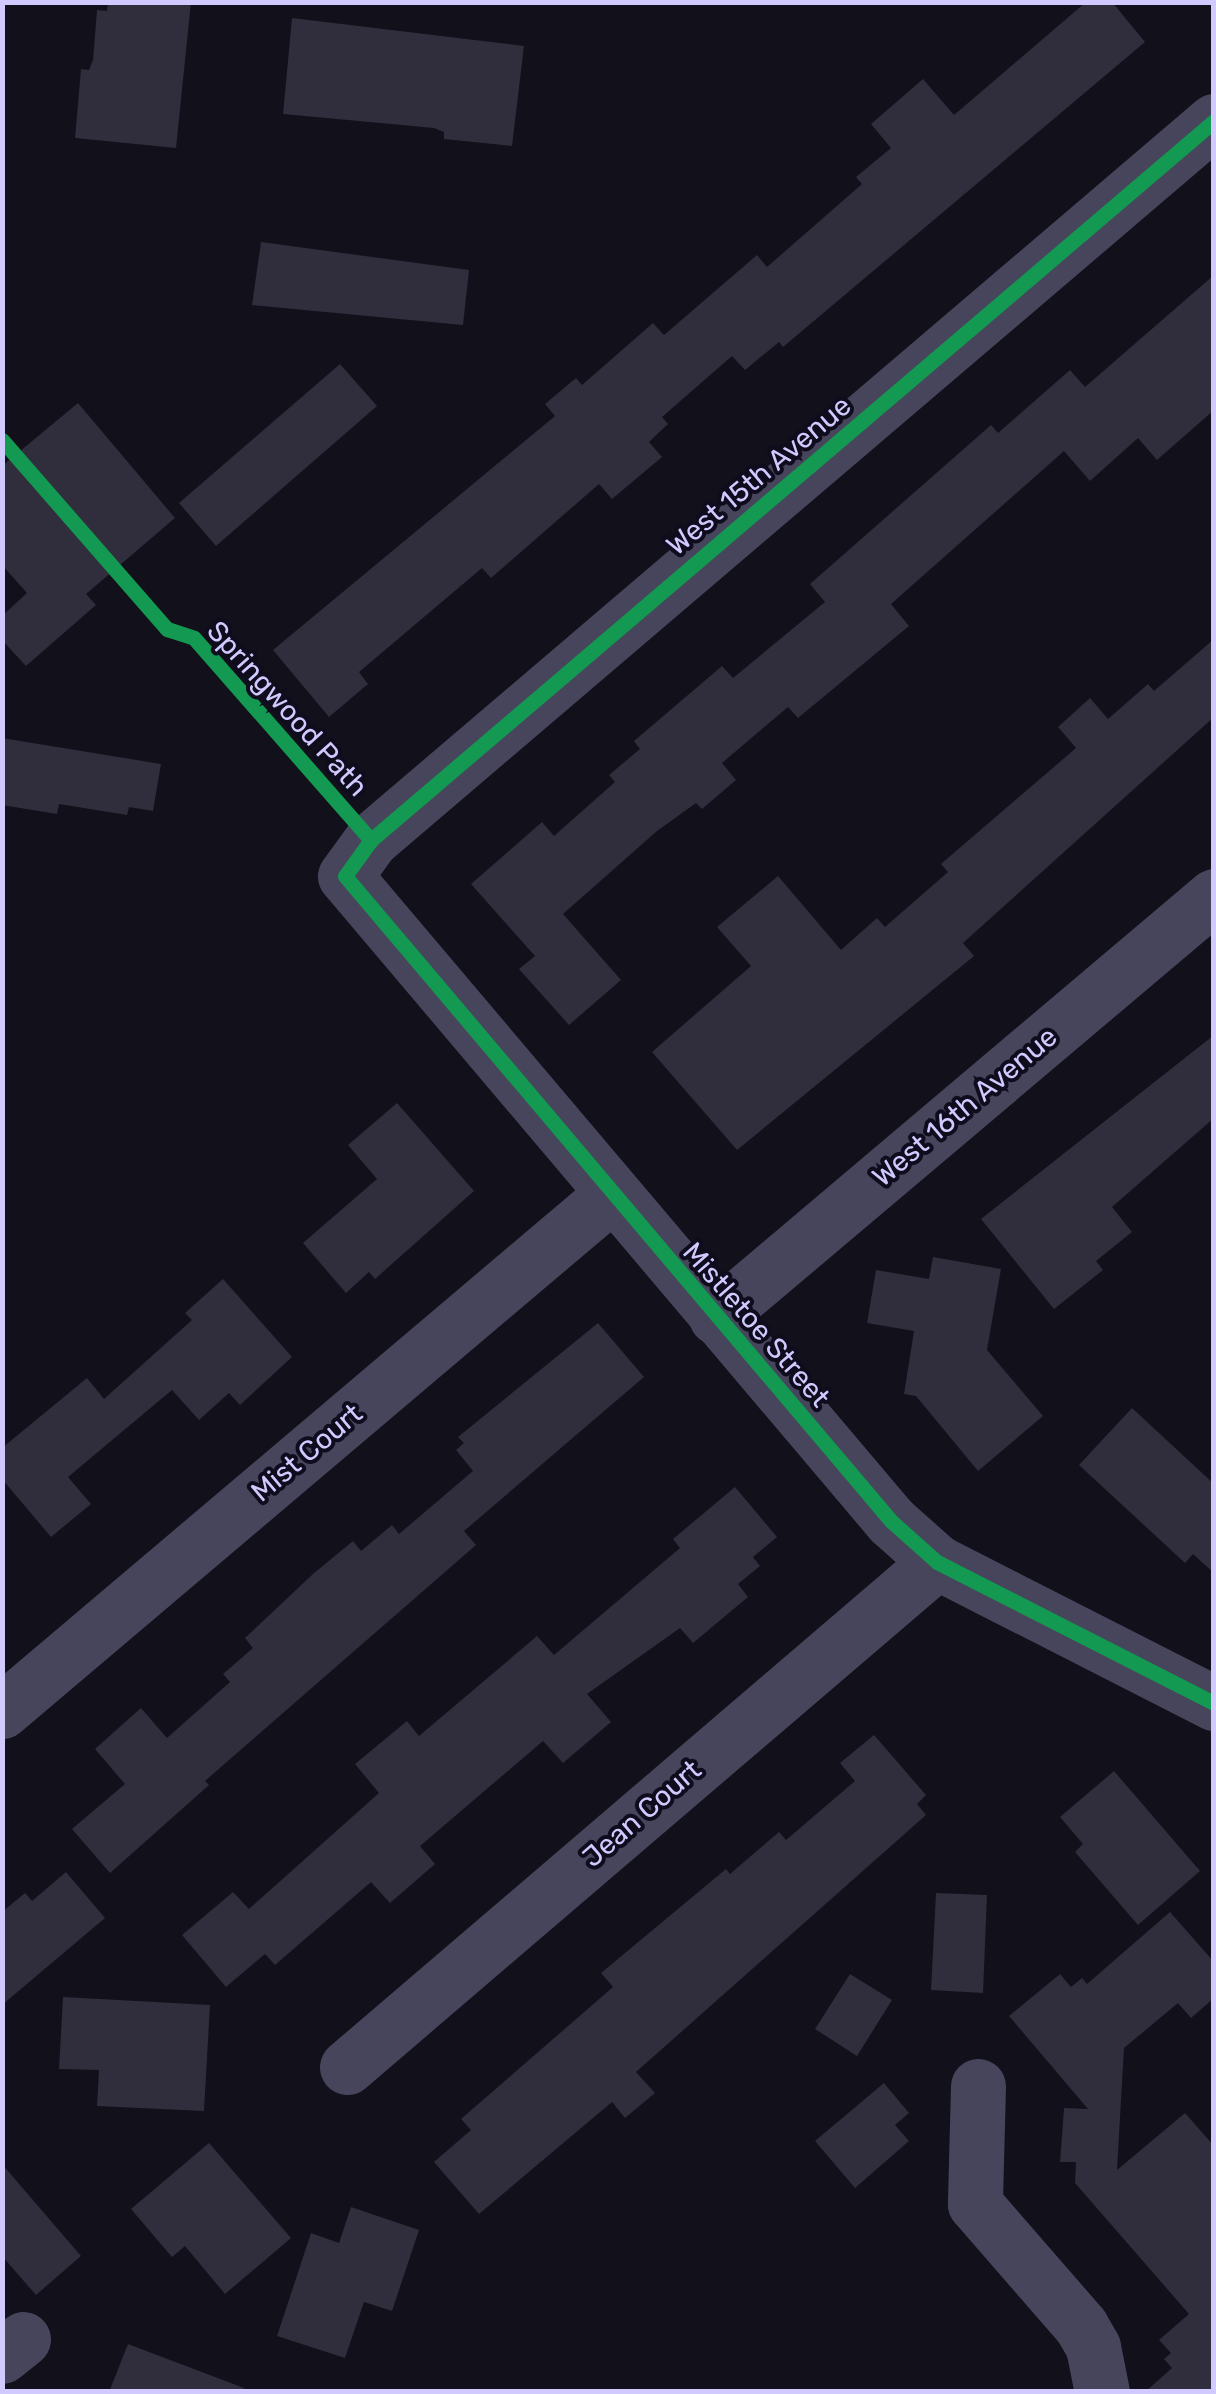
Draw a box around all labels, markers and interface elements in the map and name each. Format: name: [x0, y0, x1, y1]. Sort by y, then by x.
street label: West 15th Avenue: [660, 389, 858, 563]
street label: Springwood Path: [200, 615, 374, 803]
street label: West 16th Avenue: [866, 1020, 1064, 1194]
street label: Mistletoe Street: [675, 1236, 837, 1414]
street label: Mist Court: [245, 1397, 369, 1509]
street label: Jean Court: [576, 1753, 708, 1875]

